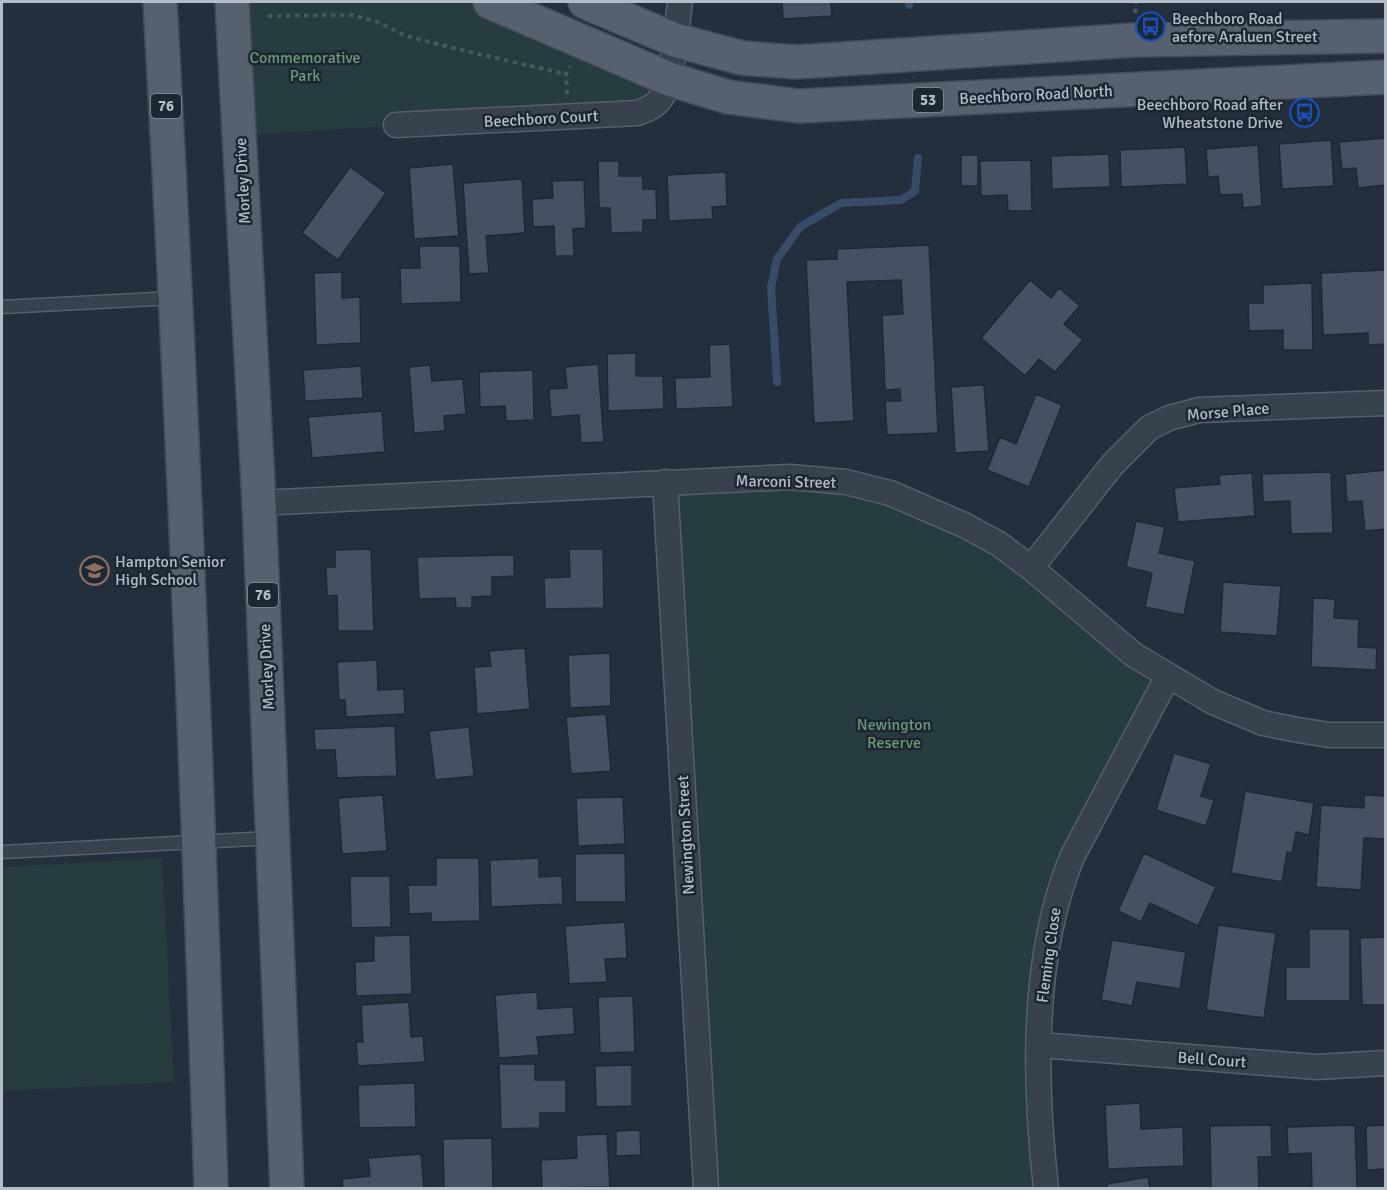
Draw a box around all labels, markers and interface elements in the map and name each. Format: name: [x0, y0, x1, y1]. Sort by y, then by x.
place label: Beechboro Road aefore Araluen Street: [1172, 9, 1318, 47]
bus stop icon: Beechboro Road aefore Araluen Street: [1135, 11, 1167, 43]
park label: Commemorative Park: [249, 48, 361, 86]
street label: Beechboro Road North: [959, 81, 1113, 109]
road number: 53: [913, 88, 943, 112]
road number: 76: [151, 94, 181, 118]
place label: Beechboro Road after Wheatstone Drive: [1137, 95, 1283, 133]
bus stop icon: Beechboro Road after Wheatstone Drive: [1288, 97, 1320, 129]
street label: Beechboro Court: [483, 106, 599, 132]
street label: Morley Drive: [231, 137, 255, 225]
street label: Morse Place: [1186, 398, 1270, 426]
street label: Marconi Street: [735, 471, 837, 493]
place label: Hampton Senior High School: [115, 552, 225, 590]
school or university icon: Hampton Senior High School: [78, 554, 110, 586]
road number: 76: [248, 583, 278, 607]
street label: Morley Drive: [255, 623, 279, 711]
park label: Newington Reserve: [857, 715, 931, 753]
street label: Newington Street: [673, 774, 699, 895]
street label: Fleming Close: [1032, 906, 1066, 1004]
street label: Bell Court: [1177, 1048, 1247, 1072]

